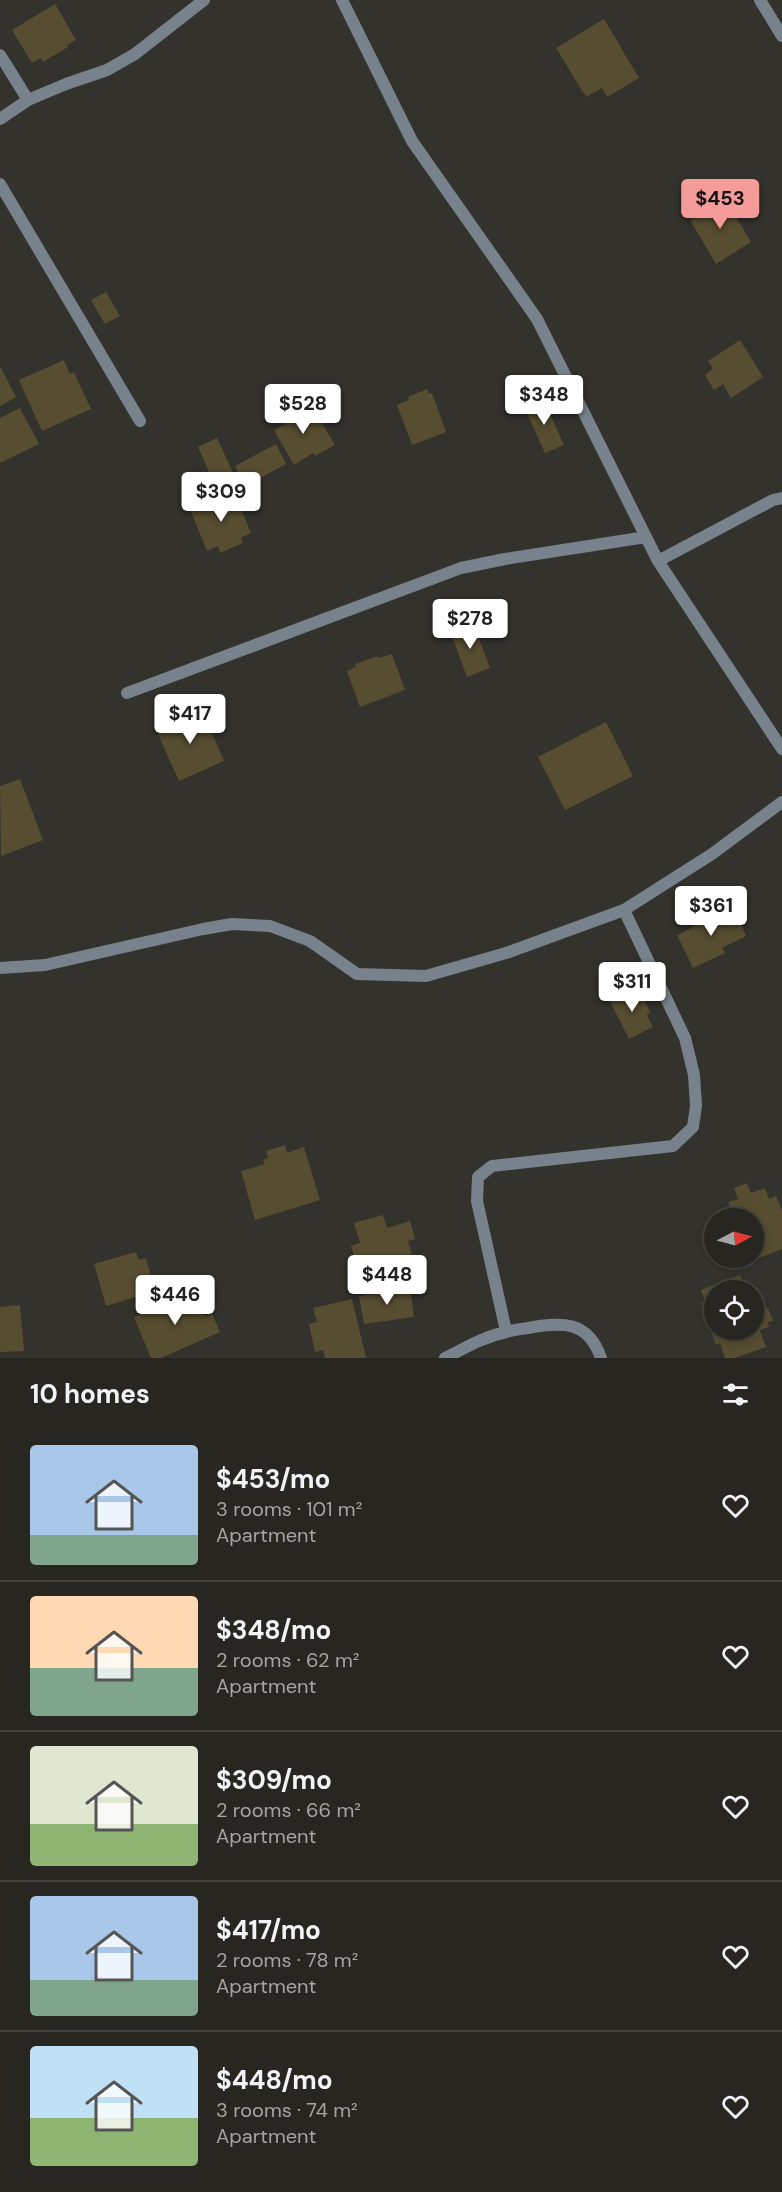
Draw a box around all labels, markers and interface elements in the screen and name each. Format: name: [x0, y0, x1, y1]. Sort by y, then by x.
pin: $453: [684, 179, 756, 230]
text: $453: [695, 185, 745, 211]
pin: $348: [508, 375, 580, 426]
text: $348: [519, 381, 569, 407]
pin: $528: [267, 384, 339, 435]
text: $528: [279, 390, 327, 416]
pin: $309: [185, 472, 257, 523]
text: $309: [196, 478, 246, 504]
pin: $278: [434, 599, 506, 650]
text: $278: [447, 605, 493, 631]
pin: $417: [154, 694, 226, 745]
text: $417: [168, 700, 212, 726]
pin: $361: [675, 886, 747, 937]
text: $361: [689, 892, 733, 918]
pin: $311: [596, 962, 668, 1013]
text: $311: [613, 968, 651, 994]
north arrow: [704, 1208, 764, 1268]
map controls: [704, 1208, 764, 1340]
pin: $448: [351, 1255, 423, 1306]
text: $448: [362, 1261, 412, 1287]
pin: $446: [139, 1275, 211, 1326]
button: locate: [704, 1280, 764, 1340]
text: $446: [150, 1281, 200, 1307]
text: 10 homes: [30, 1377, 150, 1411]
icon: filters: [719, 1378, 752, 1411]
text: $453/mo: [216, 1462, 330, 1496]
icon: home: [78, 1469, 150, 1541]
icon: heart: [719, 1489, 752, 1522]
text: 3 rooms · 101 m²: [216, 1496, 362, 1522]
text: Apartment: [216, 1522, 316, 1548]
text: $348/mo: [216, 1613, 331, 1647]
icon: home: [78, 1620, 150, 1692]
icon: heart: [719, 1640, 752, 1673]
text: 2 rooms · 62 m²: [216, 1647, 359, 1673]
text: Apartment: [216, 1673, 316, 1699]
text: $309/mo: [216, 1763, 332, 1797]
icon: home: [78, 1770, 150, 1842]
icon: heart: [719, 1790, 752, 1823]
text: 2 rooms · 66 m²: [216, 1797, 361, 1823]
text: Apartment: [216, 1823, 316, 1849]
text: $417/mo: [216, 1913, 321, 1947]
icon: home: [78, 1920, 150, 1992]
icon: heart: [719, 1940, 752, 1973]
text: 2 rooms · 78 m²: [216, 1947, 358, 1973]
text: Apartment: [216, 1973, 316, 1999]
text: $448/mo: [216, 2063, 333, 2097]
icon: home: [78, 2070, 150, 2142]
icon: heart: [719, 2090, 752, 2123]
text: 3 rooms · 74 m²: [216, 2097, 358, 2123]
text: Apartment: [216, 2123, 316, 2149]

